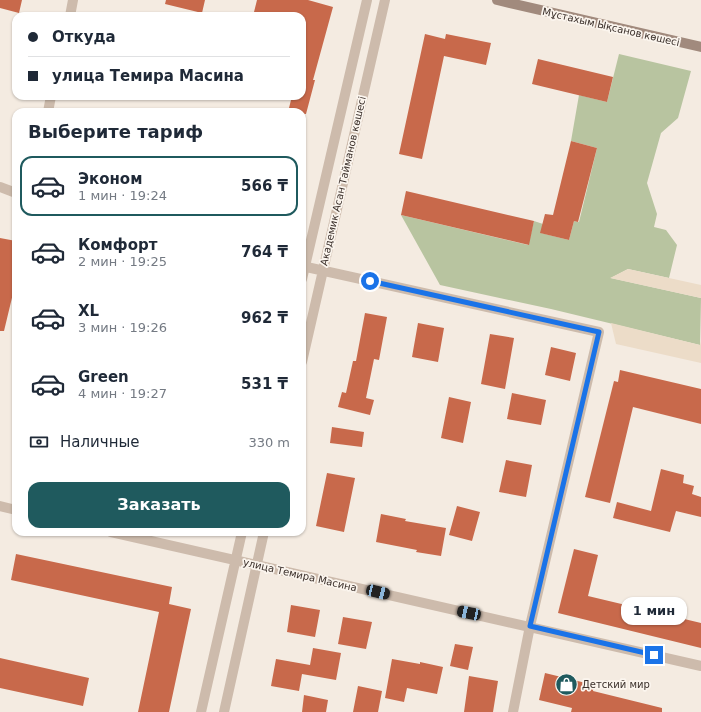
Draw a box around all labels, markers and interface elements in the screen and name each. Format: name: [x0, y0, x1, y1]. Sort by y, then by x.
street label: Мұстахым Ықсанов көшесі: [541, 6, 681, 48]
text: Откуда: [52, 28, 116, 46]
text: улица Темира Масина: [52, 67, 244, 85]
street label: Академик Асан Тайманов көшесі: [318, 95, 368, 267]
text: Выберите тариф: [28, 121, 203, 142]
icon: car: [30, 168, 66, 204]
text: Эконом: [78, 170, 142, 188]
text: 566 ₸: [241, 177, 288, 195]
text: 1 мин · 19:24: [78, 188, 167, 203]
icon: car: [30, 234, 66, 270]
text: Комфорт: [78, 236, 157, 254]
text: 764 ₸: [241, 243, 288, 261]
text: 2 мин · 19:25: [78, 254, 167, 269]
route start: [361, 272, 379, 290]
icon: car: [30, 300, 66, 336]
text: XL: [78, 302, 99, 320]
text: 962 ₸: [241, 309, 288, 327]
text: 3 мин · 19:26: [78, 320, 167, 335]
icon: car: [30, 366, 66, 402]
text: Green: [78, 368, 129, 386]
text: 531 ₸: [241, 375, 288, 393]
text: 4 мин · 19:27: [78, 386, 167, 401]
icon: cash: [28, 431, 50, 453]
text: Наличные: [60, 433, 140, 451]
text: 330 m: [248, 435, 290, 450]
button: Заказать: [28, 482, 290, 528]
street label: улица Темира Масина: [242, 557, 358, 593]
car: [365, 583, 391, 601]
callout: 1 мин: [621, 597, 687, 625]
text: 1 мин: [633, 603, 675, 618]
car: [456, 605, 482, 621]
route end: [645, 646, 663, 664]
shop icon: Детский мир: [554, 671, 580, 697]
place label: Детский мир: [582, 679, 650, 690]

